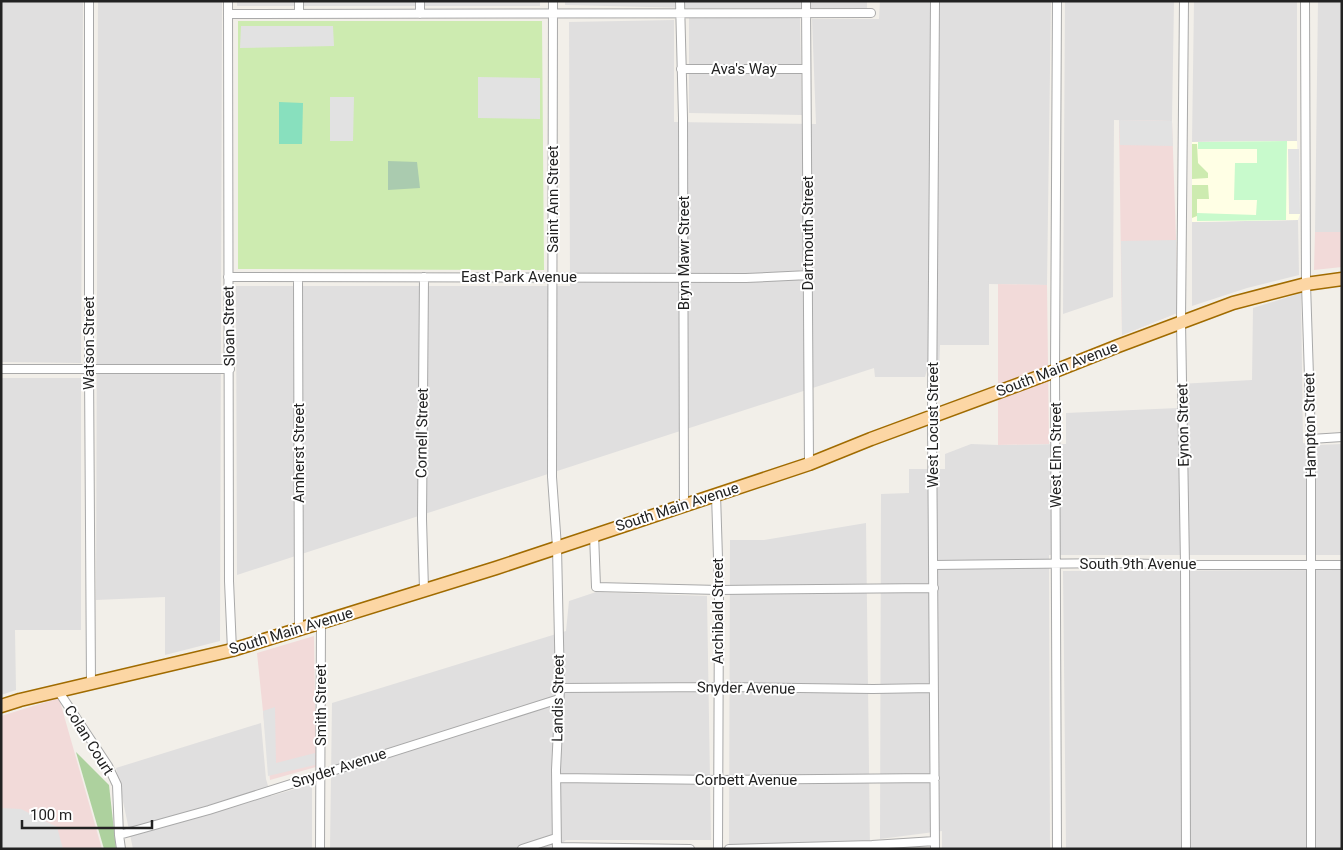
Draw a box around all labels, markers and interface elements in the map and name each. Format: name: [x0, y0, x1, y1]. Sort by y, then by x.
street label: Ava's Way: [711, 60, 777, 78]
street label: Saint Ann Street: [544, 145, 562, 253]
street label: Dartmouth Street: [799, 176, 817, 290]
street label: Bryn Mawr Street: [675, 196, 693, 310]
street label: East Park Avenue: [461, 268, 577, 286]
street label: Sloan Street: [219, 285, 239, 367]
street label: Watson Street: [80, 296, 98, 390]
street label: South Main Avenue: [994, 338, 1120, 400]
street label: West Locust Street: [924, 362, 942, 488]
street label: Hampton Street: [1300, 372, 1320, 478]
street label: Eynon Street: [1173, 383, 1193, 467]
street label: Cornell Street: [412, 388, 432, 478]
street label: West Elm Street: [1047, 402, 1065, 508]
street label: Amherst Street: [290, 403, 308, 503]
street label: South Main Avenue: [613, 479, 741, 535]
street label: South 9th Avenue: [1080, 555, 1197, 573]
street label: Archibald Street: [709, 558, 727, 664]
street label: South Main Avenue: [227, 604, 355, 658]
street label: Landis Street: [548, 654, 568, 742]
street label: Smith Street: [312, 664, 330, 746]
street label: Snyder Avenue: [697, 678, 795, 698]
street label: Colan Court: [60, 702, 118, 778]
street label: Snyder Avenue: [289, 744, 389, 792]
street label: Corbett Avenue: [695, 771, 797, 789]
scale bar: [22, 798, 152, 830]
text: 100 m: [30, 806, 72, 824]

